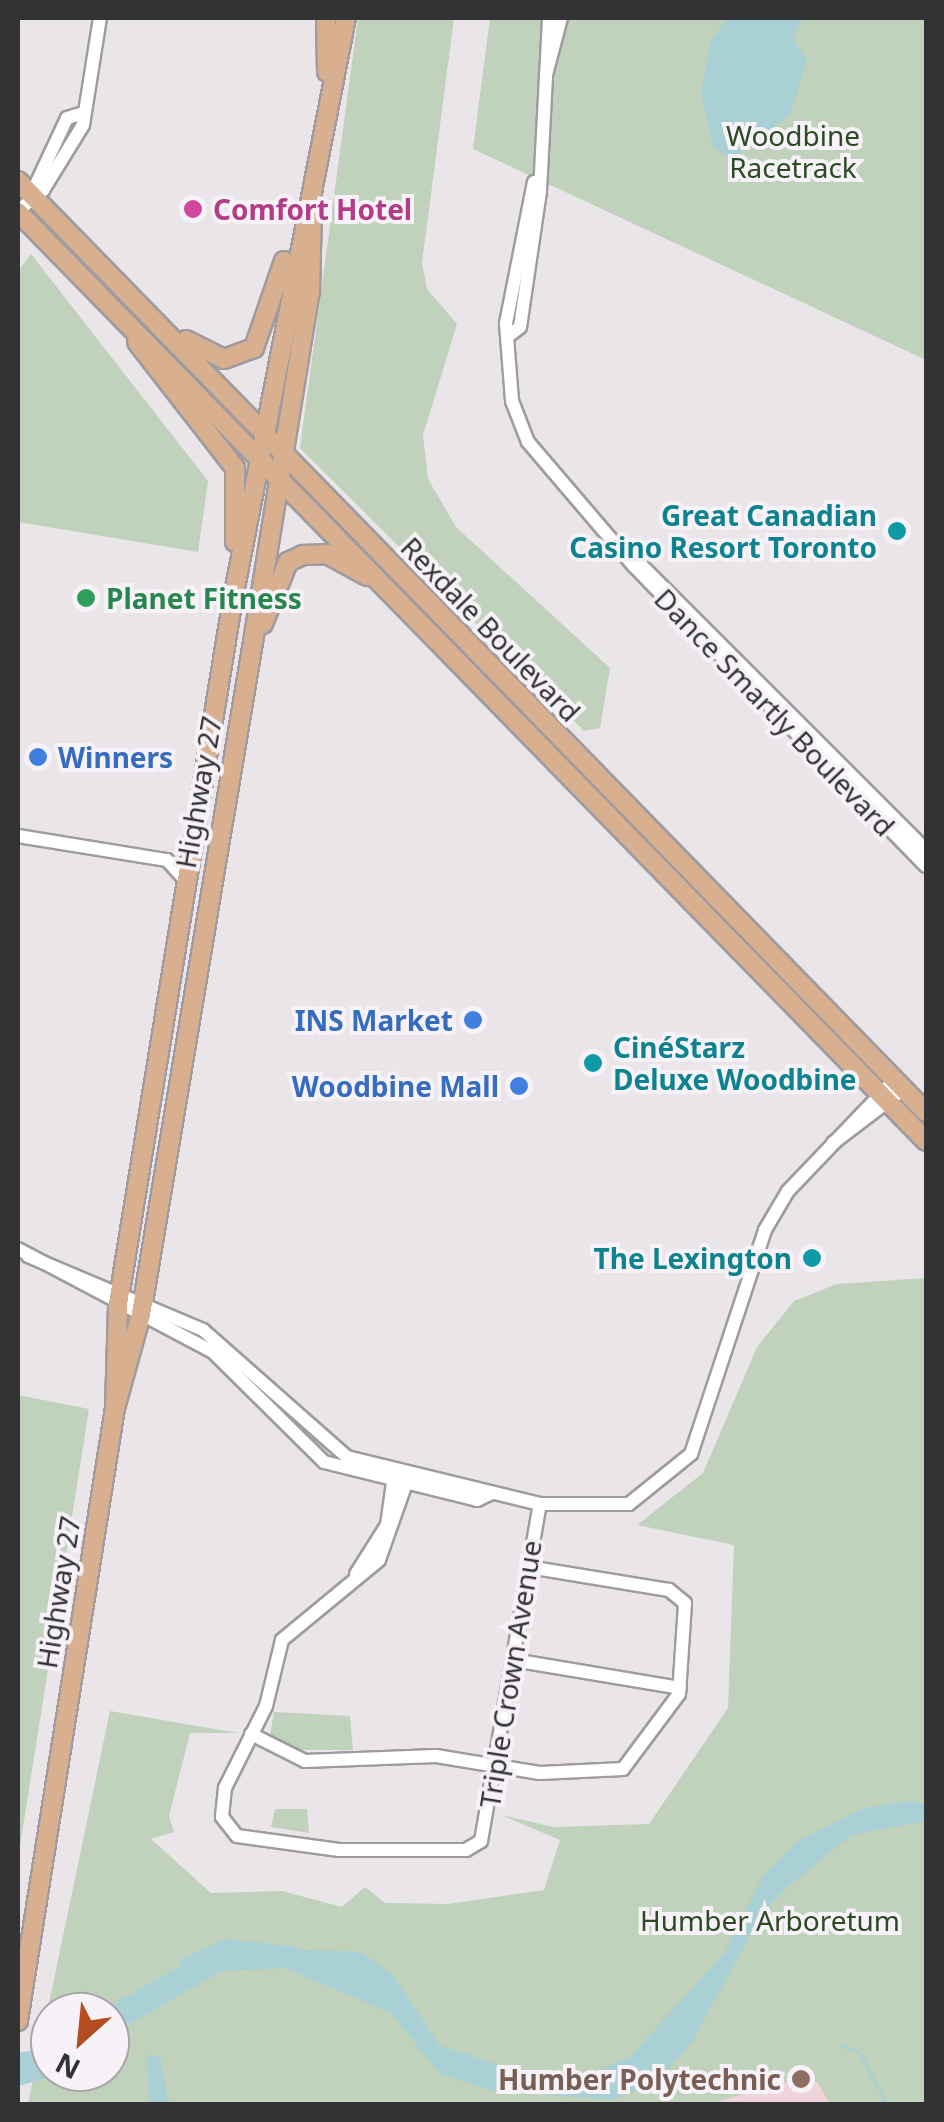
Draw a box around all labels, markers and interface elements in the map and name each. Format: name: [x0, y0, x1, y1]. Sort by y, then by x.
park label: Woodbine Racetrack: [726, 118, 860, 184]
place label: Comfort Hotel: [213, 192, 412, 226]
marker: Comfort Hotel: [182, 198, 204, 220]
place label: Great Canadian Casino Resort Toronto: [569, 498, 877, 564]
marker: Great Canadian Casino Resort Toronto: [886, 520, 908, 542]
street label: Rexdale Boulevard: [394, 530, 588, 728]
place label: Planet Fitness: [106, 581, 302, 615]
street label: Dance Smartly Boulevard: [648, 581, 902, 843]
marker: Planet Fitness: [75, 587, 97, 609]
street label: Highway 27: [168, 713, 228, 871]
place label: Winners: [58, 740, 173, 774]
marker: Winners: [27, 746, 49, 768]
place label: INS Market: [295, 1003, 453, 1037]
marker: INS Market: [462, 1009, 484, 1031]
place label: CinéStarz Deluxe Woodbine: [613, 1030, 857, 1096]
marker: CinéStarz Deluxe Woodbine: [582, 1052, 604, 1074]
place label: Woodbine Mall: [292, 1069, 499, 1103]
marker: Woodbine Mall: [508, 1075, 530, 1097]
place label: The Lexington: [594, 1241, 792, 1275]
marker: The Lexington: [801, 1247, 823, 1269]
street label: Highway 27: [29, 1513, 87, 1671]
street label: Triple Crown Avenue: [472, 1538, 548, 1810]
park label: Humber Arboretum: [640, 1903, 900, 1937]
north arrow: [30, 1992, 130, 2092]
text: N: [49, 2045, 86, 2089]
place label: Humber Polytechnic: [498, 2062, 781, 2096]
marker: Humber Polytechnic: [790, 2068, 812, 2090]

